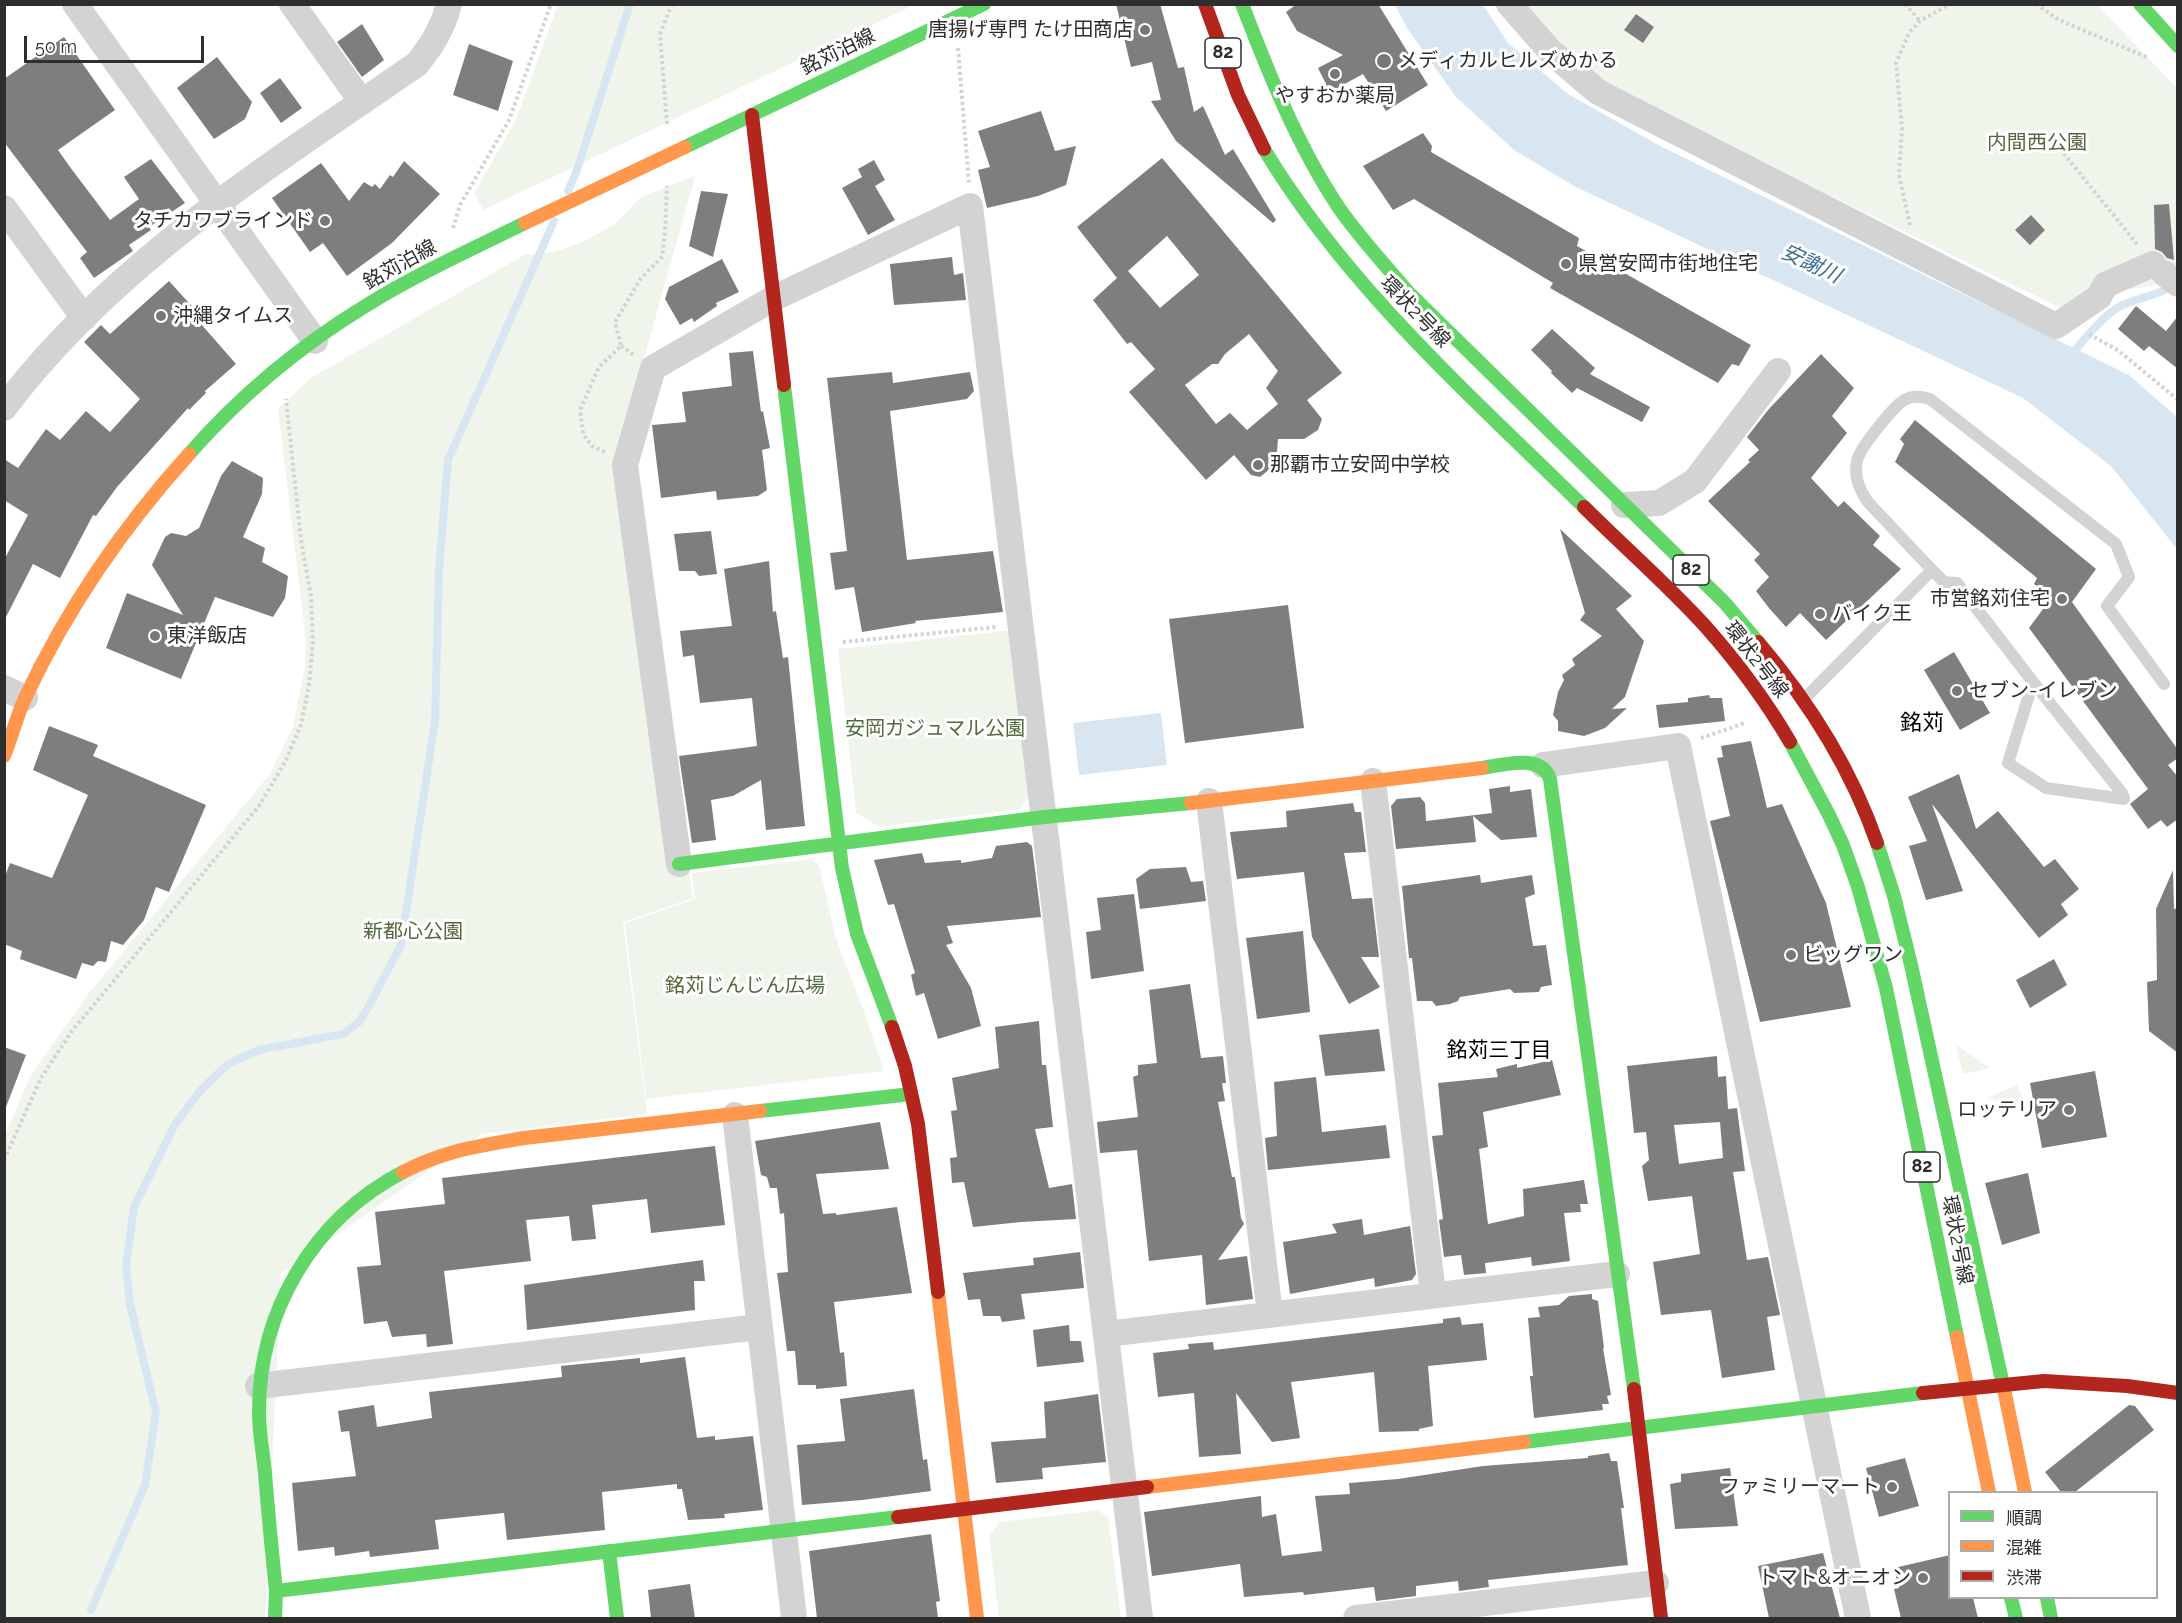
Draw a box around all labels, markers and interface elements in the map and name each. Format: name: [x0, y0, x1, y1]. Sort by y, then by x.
place label: 唐揚げ専門 たけ田商店: [928, 18, 1133, 42]
marker: 唐揚げ専門 たけ田商店: [1138, 23, 1152, 37]
scale bar: [27, 24, 207, 62]
street label: 銘苅泊線: [797, 24, 879, 80]
text: 50 m: [35, 36, 77, 57]
road number: 82: [1205, 38, 1241, 68]
place label: メディカルヒルズめかる: [1398, 49, 1618, 73]
marker: メディカルヒルズめかる: [1375, 52, 1393, 70]
marker: やすおか薬局: [1328, 67, 1342, 81]
place label: やすおか薬局: [1275, 84, 1395, 108]
park label: 内間西公園: [1987, 131, 2087, 155]
place label: タチカワブラインド: [133, 209, 313, 233]
marker: タチカワブラインド: [318, 214, 332, 228]
street label: 銘苅泊線: [359, 235, 441, 295]
water label: 安謝川: [1777, 239, 1845, 289]
place label: 県営安岡市街地住宅: [1578, 252, 1758, 276]
marker: 県営安岡市街地住宅: [1559, 257, 1573, 271]
street label: 環状2号線: [1375, 271, 1455, 353]
place label: 沖縄タイムス: [173, 304, 293, 328]
marker: 沖縄タイムス: [154, 309, 168, 323]
place label: 那覇市立安岡中学校: [1270, 453, 1450, 477]
marker: 那覇市立安岡中学校: [1251, 458, 1265, 472]
road number: 82: [1673, 555, 1709, 585]
place label: 市営銘苅住宅: [1930, 587, 2050, 611]
marker: 市営銘苅住宅: [2055, 592, 2069, 606]
place label: バイク王: [1832, 602, 1912, 626]
marker: バイク王: [1813, 607, 1827, 621]
street label: 環状2号線: [1719, 617, 1793, 703]
place label: 東洋飯店: [167, 624, 247, 648]
marker: 東洋飯店: [148, 629, 162, 643]
place label: セブン-イレブン: [1969, 679, 2117, 703]
marker: セブン-イレブン: [1950, 684, 1964, 698]
district label: 銘苅: [1900, 710, 1944, 736]
park label: 安岡ガジュマル公園: [845, 717, 1025, 741]
park label: 新都心公園: [363, 920, 463, 944]
place label: ビッグワン: [1803, 943, 1903, 967]
marker: ビッグワン: [1784, 948, 1798, 962]
park label: 銘苅じんじん広場: [665, 974, 825, 998]
district label: 銘苅三丁目: [1447, 1038, 1551, 1064]
place label: ロッテリア: [1957, 1098, 2057, 1122]
marker: ロッテリア: [2062, 1103, 2076, 1117]
road number: 82: [1904, 1152, 1940, 1182]
street label: 環状2号線: [1937, 1193, 1977, 1287]
place label: ファミリーマート: [1720, 1475, 1880, 1499]
marker: ファミリーマート: [1885, 1480, 1899, 1494]
legend: [1948, 1491, 2158, 1599]
text: 順調: [2006, 1507, 2042, 1528]
text: 混雑: [2006, 1537, 2042, 1558]
place label: トマト&オニオン: [1758, 1566, 1911, 1590]
text: 渋滞: [2006, 1567, 2042, 1588]
marker: トマト&オニオン: [1916, 1571, 1930, 1585]

